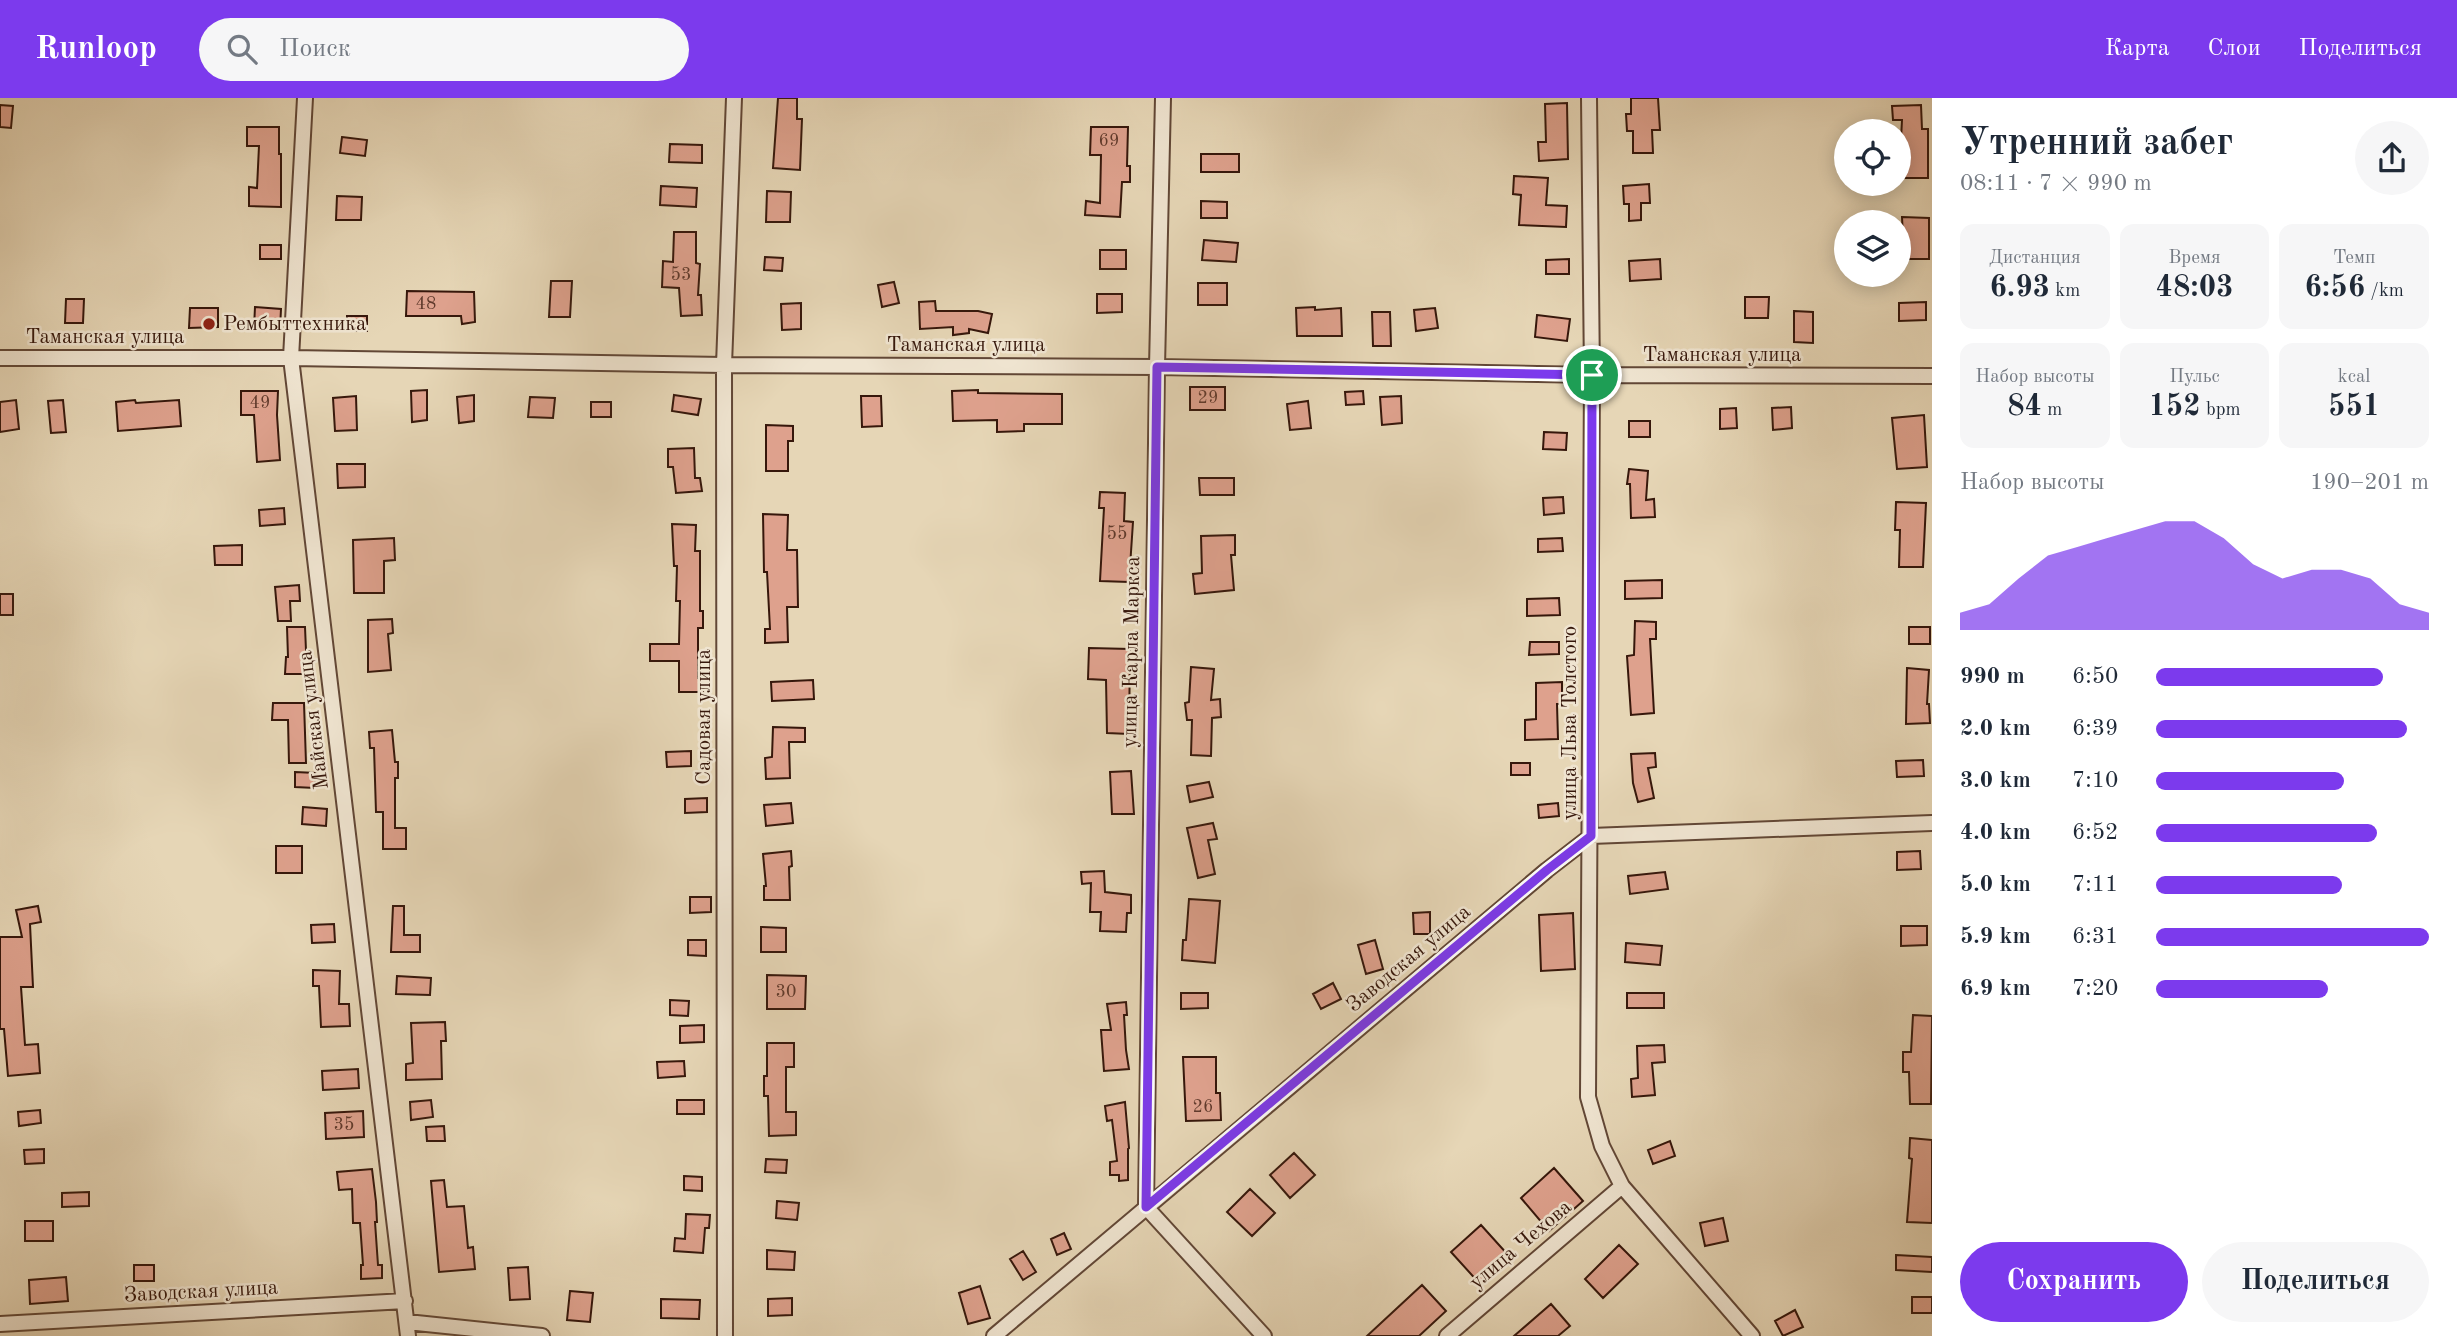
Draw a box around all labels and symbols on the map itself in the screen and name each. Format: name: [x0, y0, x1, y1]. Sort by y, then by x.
house number: 69: [1099, 132, 1119, 150]
house number: 53: [671, 266, 691, 284]
house number: 48: [416, 295, 436, 313]
place label: Рембыттехника: [223, 314, 366, 335]
marker: Рембыттехника: [201, 316, 217, 332]
street label: Таманская улица: [26, 327, 184, 348]
street label: Таманская улица: [887, 335, 1045, 356]
pin: [1562, 345, 1622, 405]
street label: Таманская улица: [1643, 345, 1801, 366]
house number: 29: [1198, 389, 1218, 407]
house number: 49: [250, 394, 270, 412]
house number: 55: [1107, 525, 1127, 543]
street label: улица Карла Маркса: [1120, 556, 1144, 748]
street label: улица Льва Толстого: [1560, 626, 1581, 820]
street label: Майская улица: [295, 649, 333, 791]
street label: Садовая улица: [694, 649, 715, 785]
street label: Заводская улица: [1343, 901, 1475, 1017]
house number: 30: [776, 983, 796, 1001]
house number: 26: [1193, 1098, 1213, 1116]
house number: 35: [334, 1116, 354, 1134]
street label: улица Чехова: [1466, 1196, 1576, 1294]
street label: Заводская улица: [123, 1277, 279, 1307]

